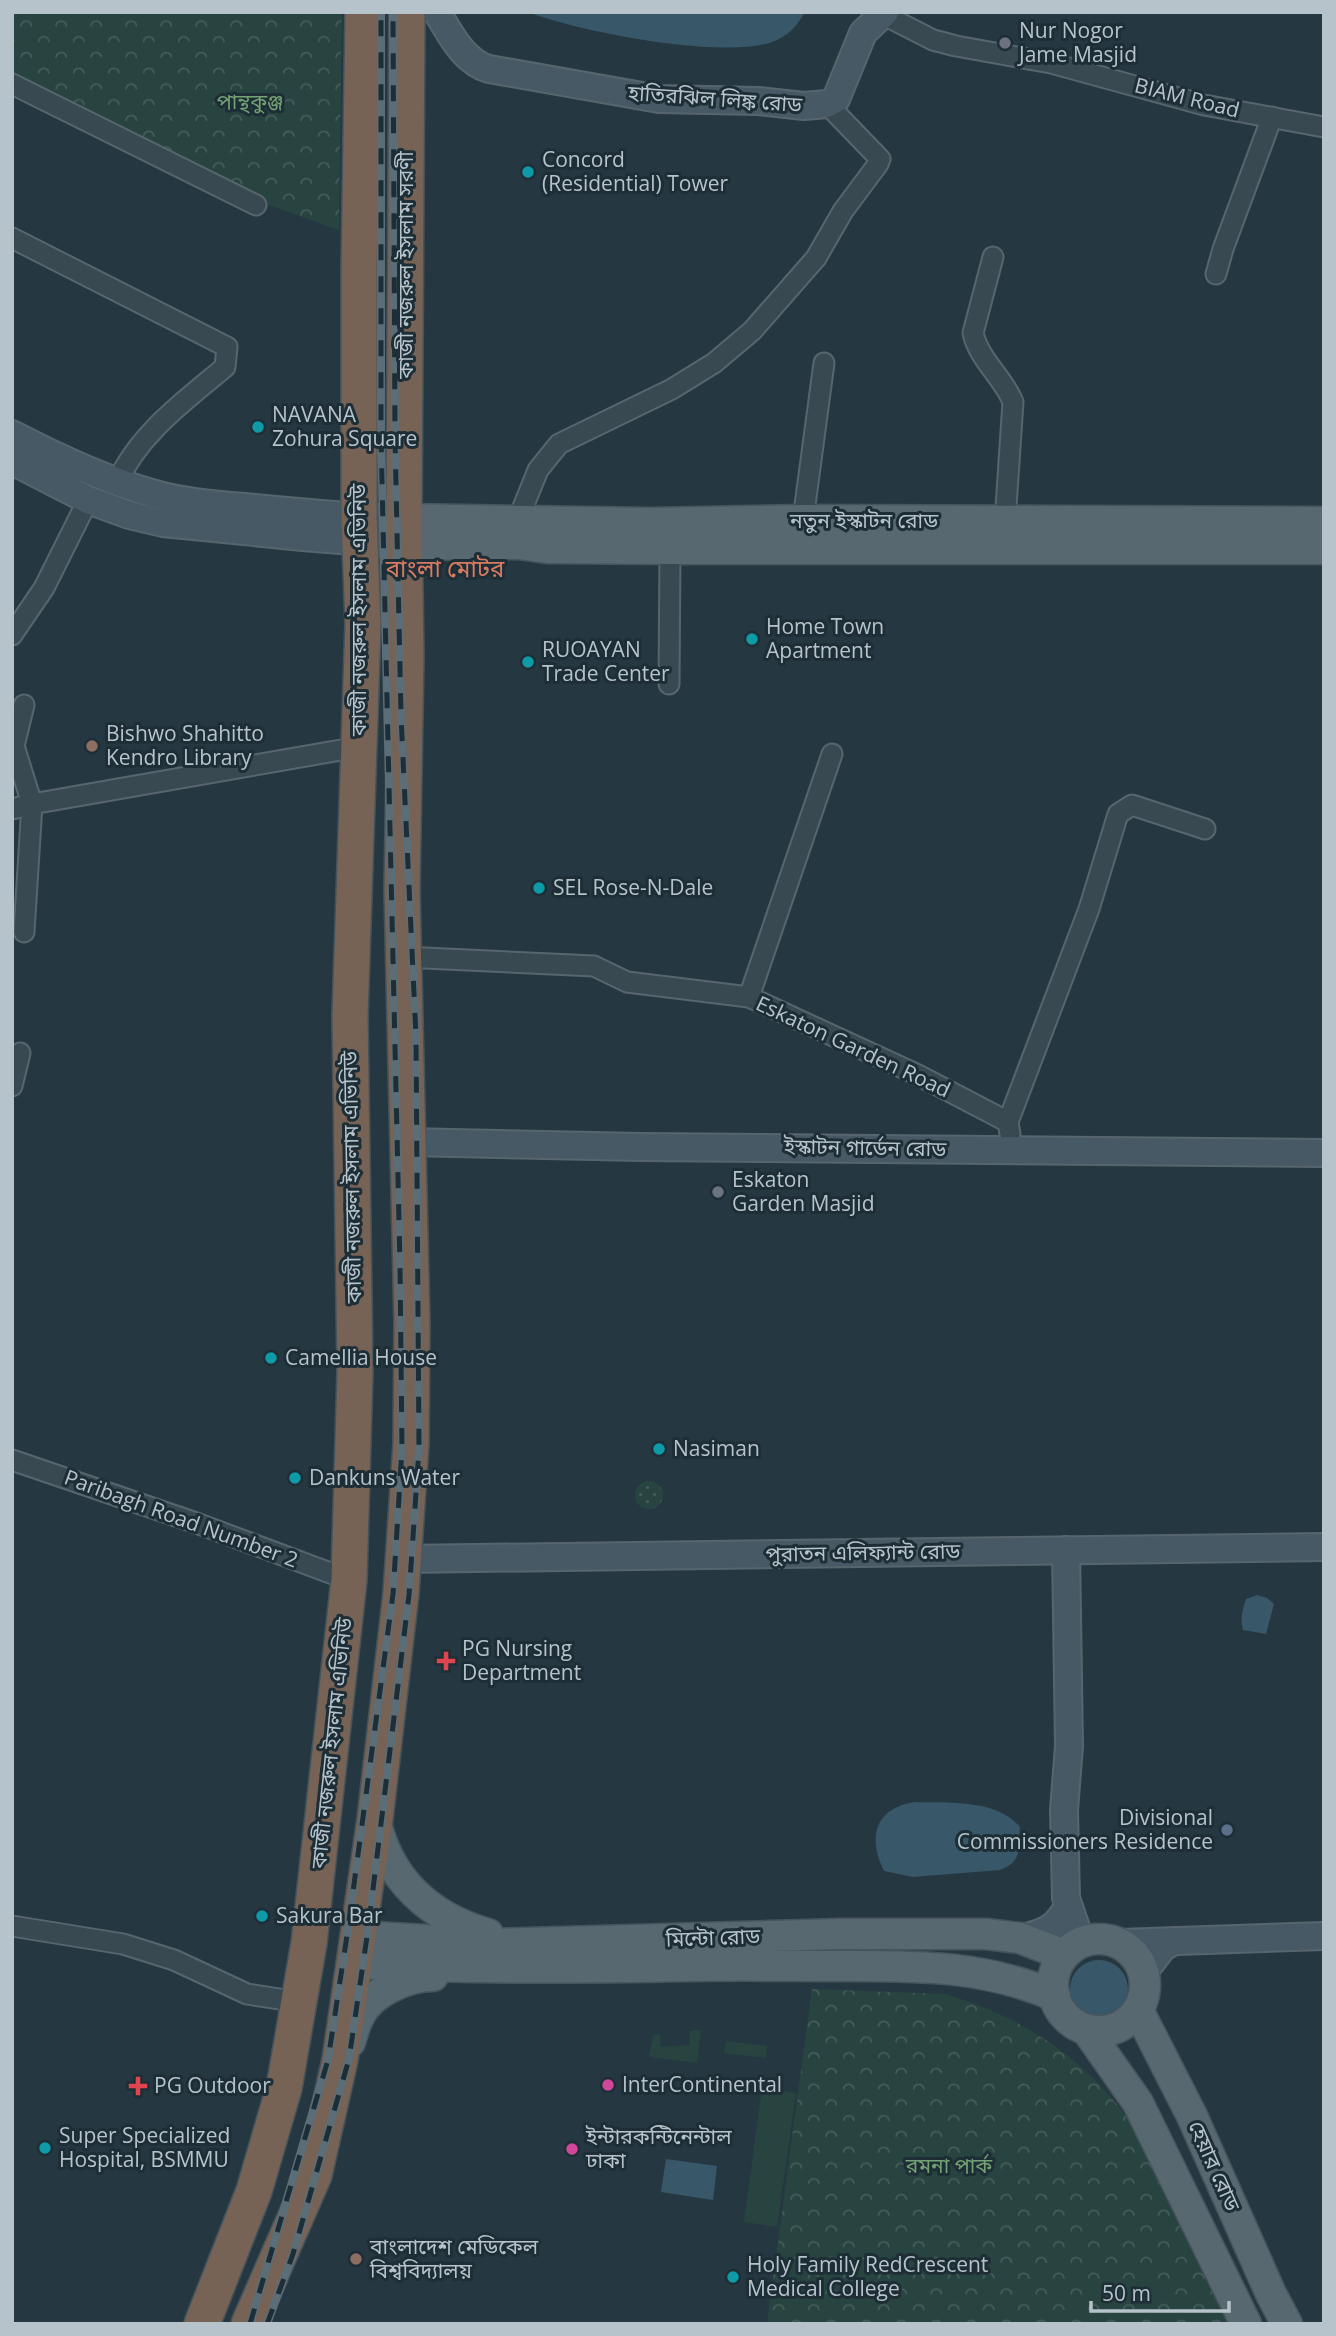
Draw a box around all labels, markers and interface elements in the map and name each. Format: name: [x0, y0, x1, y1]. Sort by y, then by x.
place label: Nur Nogor Jame Masjid: [1017, 16, 1137, 68]
marker: Nur Nogor Jame Masjid: [997, 35, 1013, 51]
street label: BIAM Road: [1132, 70, 1243, 124]
street label: হাতিরঝিল লিঙ্ক রোড: [626, 78, 804, 118]
park label: পান্থকুঞ্জ: [217, 87, 283, 115]
place label: Concord (Residential) Tower: [542, 145, 728, 197]
street label: কাজী নজরুল ইসলাম সরণী: [391, 151, 419, 380]
marker: Concord (Residential) Tower: [520, 164, 536, 180]
place label: NAVANA Zohura Square: [272, 400, 417, 452]
marker: NAVANA Zohura Square: [250, 419, 266, 435]
street label: কাজী নজরুল ইসলাম এভিনিউ: [344, 483, 372, 737]
street label: নতুন ইস্কাটন রোড: [789, 506, 939, 534]
district label: বাংলা মোটর: [385, 551, 505, 584]
place label: Home Town Apartment: [766, 612, 884, 664]
marker: Home Town Apartment: [744, 631, 760, 647]
place label: RUOAYAN Trade Center: [542, 635, 670, 687]
marker: RUOAYAN Trade Center: [520, 654, 536, 670]
place label: Bishwo Shahitto Kendro Library: [106, 719, 264, 771]
marker: Bishwo Shahitto Kendro Library: [84, 738, 100, 754]
place label: SEL Rose-N-Dale: [553, 873, 713, 901]
marker: SEL Rose-N-Dale: [531, 880, 547, 896]
street label: Eskaton Garden Road: [752, 989, 955, 1103]
street label: কাজী নজরুল ইসলাম এভিনিউ: [335, 1050, 367, 1304]
street label: ইস্কাটন গার্ডেন রোড: [783, 1132, 948, 1162]
place label: Eskaton Garden Masjid: [732, 1165, 875, 1217]
marker: Eskaton Garden Masjid: [710, 1184, 726, 1200]
place label: Camellia House: [285, 1343, 437, 1371]
marker: Camellia House: [263, 1350, 279, 1366]
place label: Nasiman: [673, 1434, 760, 1462]
marker: Nasiman: [651, 1441, 667, 1457]
street label: Paribagh Road Number 2: [61, 1463, 302, 1573]
place label: Dankuns Water: [309, 1463, 460, 1491]
marker: Dankuns Water: [287, 1470, 303, 1486]
street label: পুরাতন এলিফ্যান্ট রোড: [765, 1536, 962, 1568]
street label: কাজী নজরুল ইসলাম এভিনিউ: [304, 1615, 358, 1871]
place label: PG Nursing Department: [462, 1634, 581, 1686]
marker: PG Nursing Department: [436, 1651, 456, 1671]
place label: Divisional Commissioners Residence: [957, 1803, 1213, 1855]
marker: Divisional Commissioners Residence: [1219, 1822, 1235, 1838]
place label: Sakura Bar: [276, 1901, 383, 1929]
marker: Sakura Bar: [254, 1908, 270, 1924]
street label: মিন্টো রোড: [664, 1921, 762, 1953]
place label: InterContinental: [622, 2070, 782, 2098]
place label: PG Outdoor: [154, 2071, 271, 2099]
marker: PG Outdoor: [128, 2076, 148, 2096]
marker: InterContinental: [600, 2077, 616, 2093]
street label: হেয়ার রোড: [1183, 2116, 1248, 2216]
place label: Super Specialized Hospital, BSMMU: [59, 2121, 230, 2173]
place label: ইন্টারকন্টিনেন্টাল ঢাকা: [585, 2122, 732, 2174]
marker: Super Specialized Hospital, BSMMU: [37, 2140, 53, 2156]
marker: ইন্টারকন্টিনেন্টাল ঢাকা: [564, 2141, 580, 2157]
park label: রমনা পার্ক: [905, 2151, 993, 2179]
place label: বাংলাদেশ মেডিকেল বিশ্ববিদ্যালয়: [369, 2232, 539, 2284]
place label: Holy Family RedCrescent Medical College: [747, 2250, 988, 2302]
marker: বাংলাদেশ মেডিকেল বিশ্ববিদ্যালয়: [348, 2251, 364, 2267]
marker: Holy Family RedCrescent Medical College: [725, 2269, 741, 2285]
scale bar: [1091, 2270, 1229, 2314]
text: 50 m: [1102, 2279, 1151, 2307]

